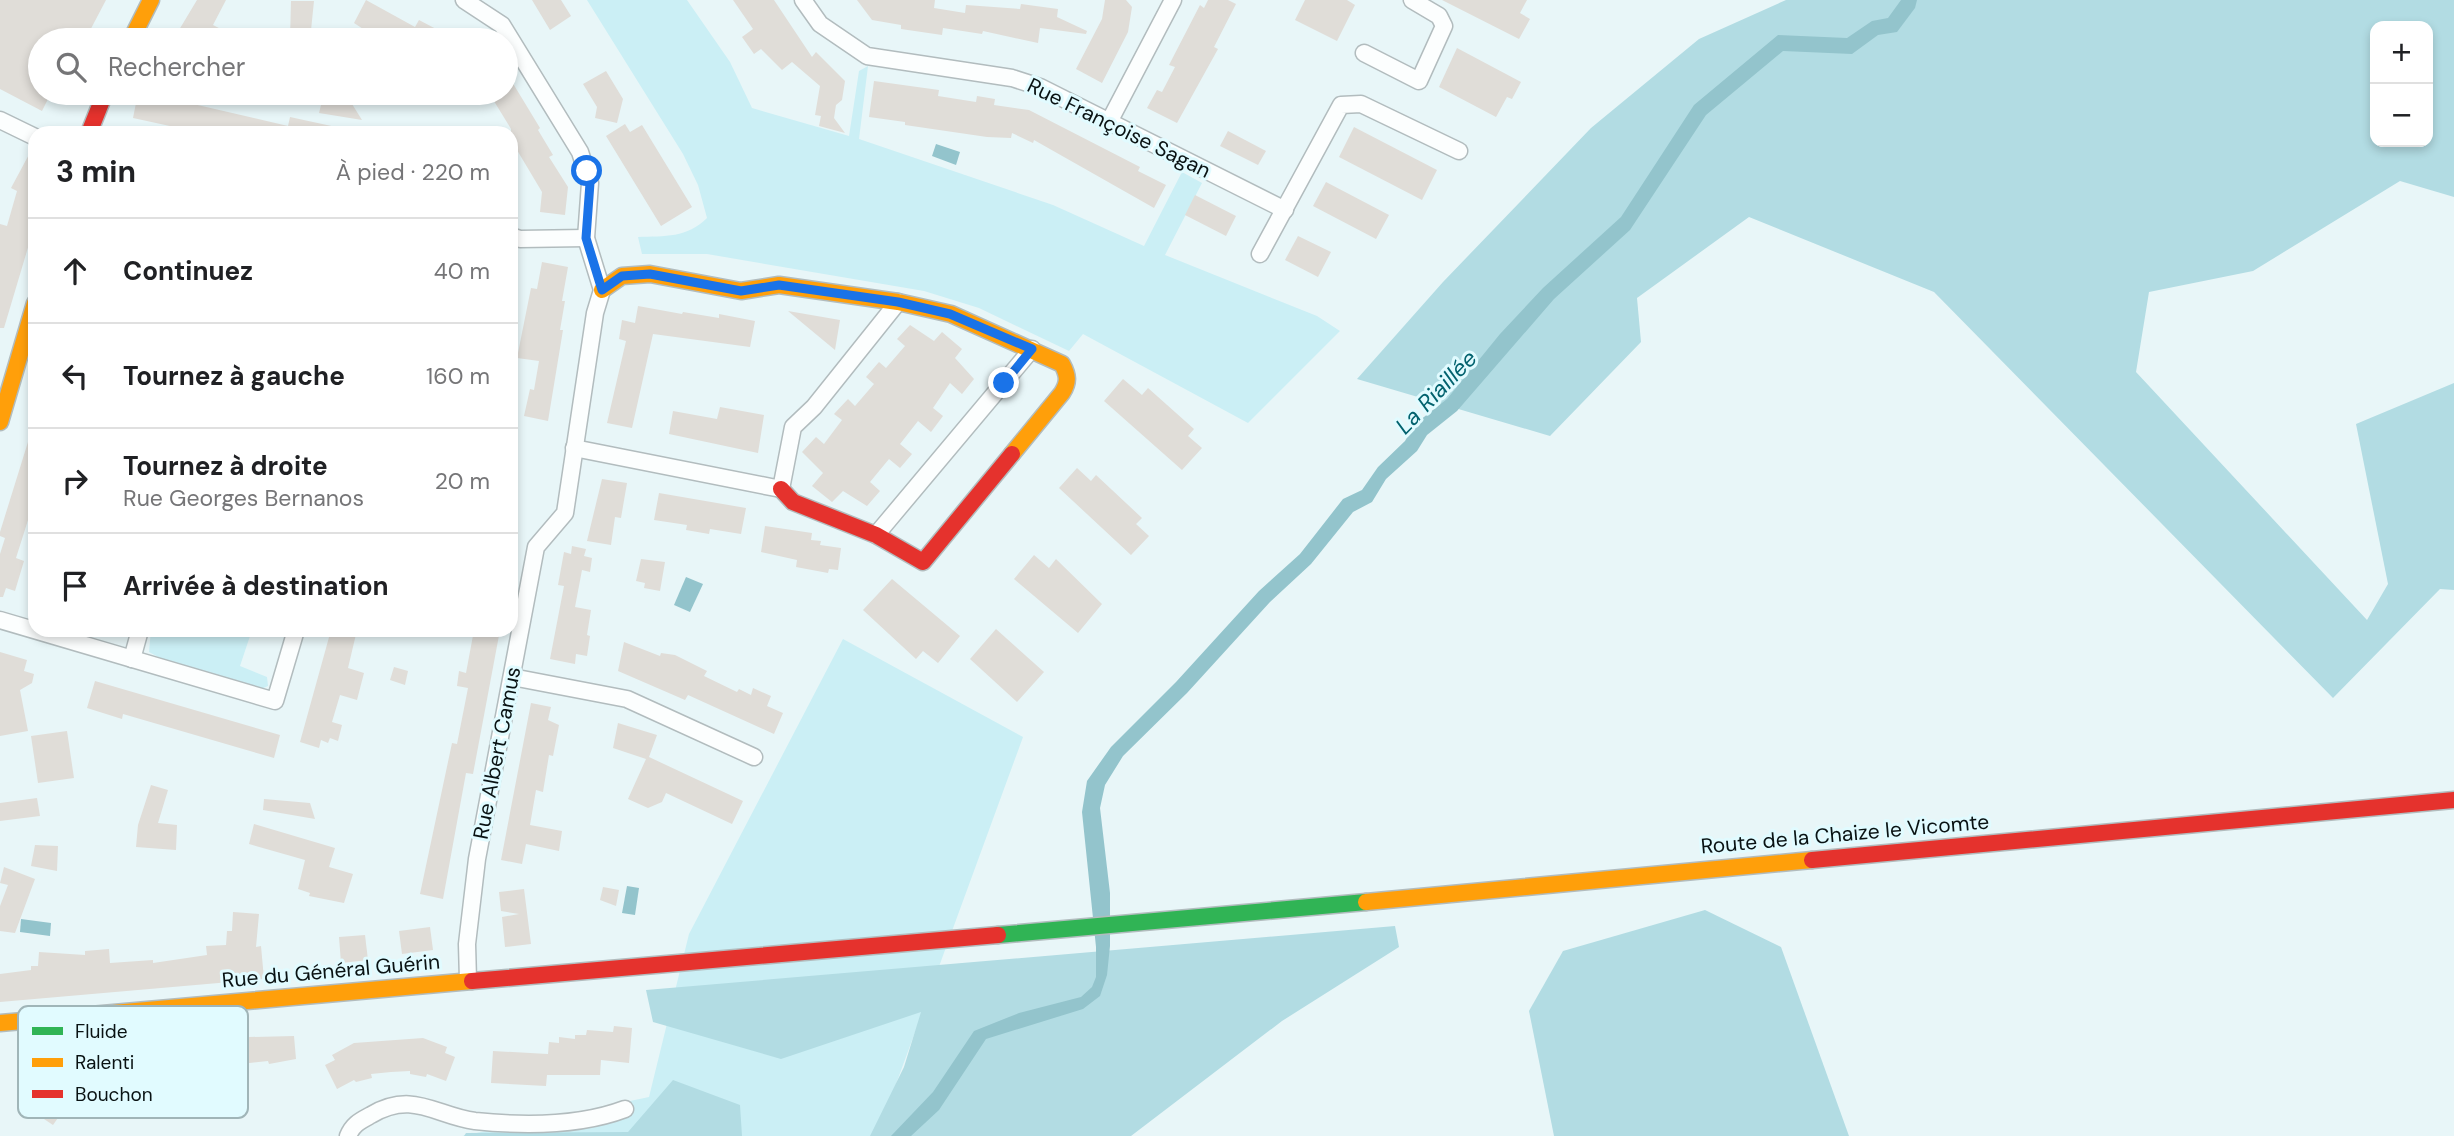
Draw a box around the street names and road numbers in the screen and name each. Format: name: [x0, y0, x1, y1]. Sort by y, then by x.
street label: Rue Françoise Sagan: [1023, 71, 1215, 185]
street label: Rue Albert Camus: [467, 664, 527, 842]
street label: Route de la Chaize le Vicomte: [1700, 807, 1990, 861]
street label: Rue du Général Guérin: [221, 948, 441, 994]

